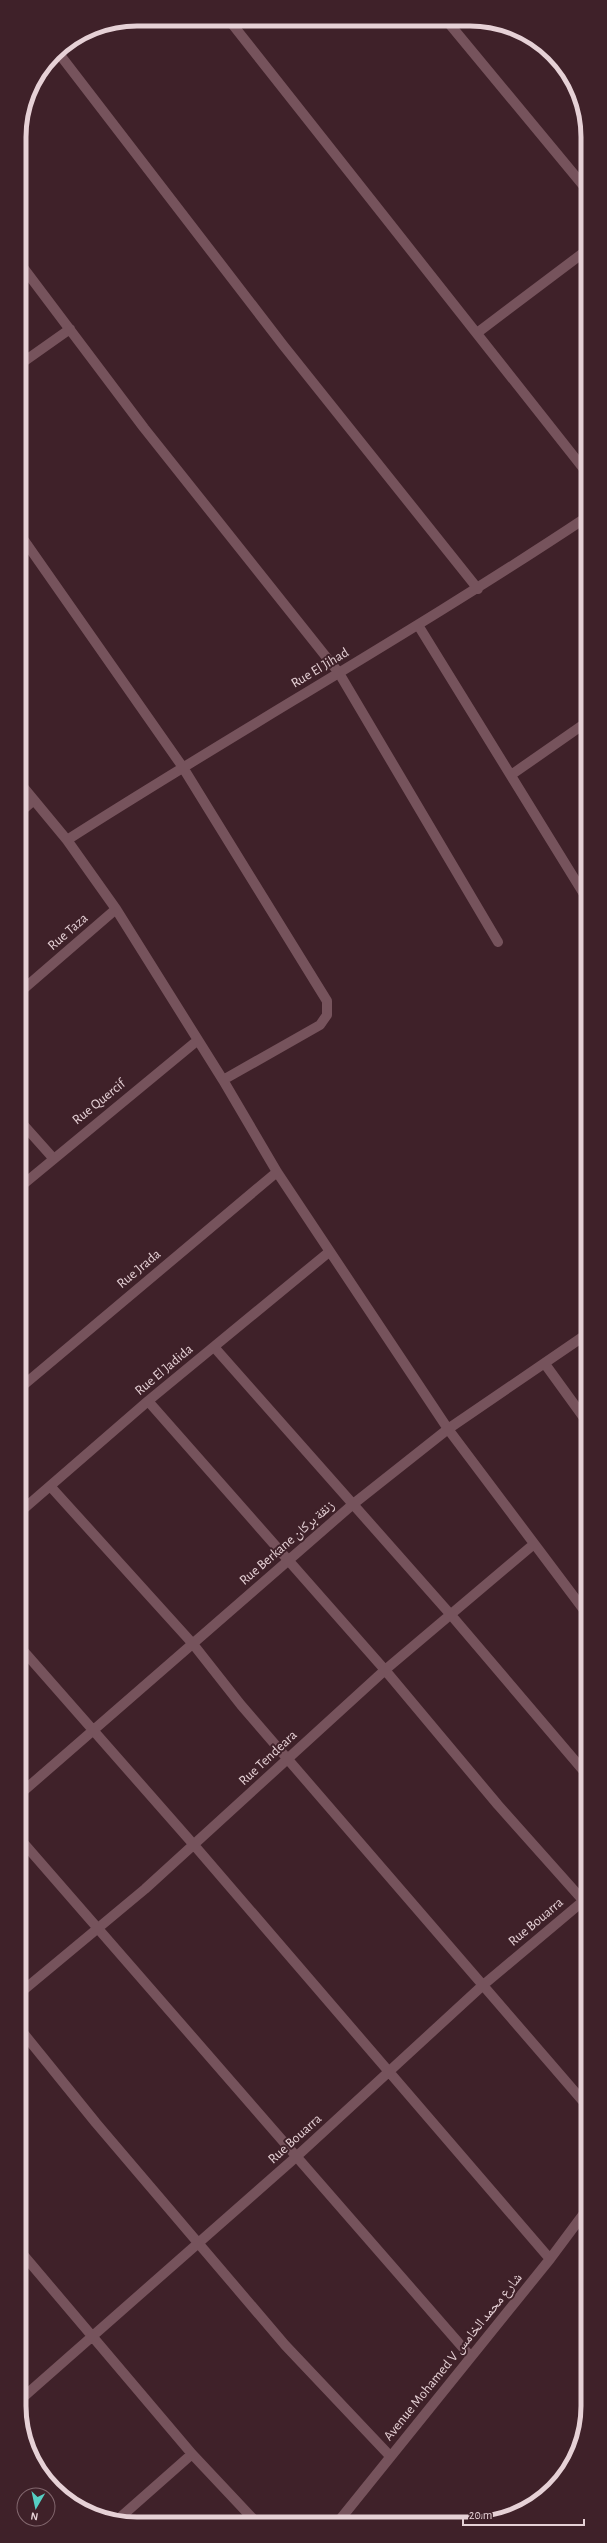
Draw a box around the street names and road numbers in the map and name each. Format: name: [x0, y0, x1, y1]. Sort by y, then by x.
street label: Rue El Jihad: [289, 645, 351, 691]
street label: Rue Taza: [45, 911, 91, 953]
street label: Rue Quercif: [70, 1076, 129, 1127]
street label: Rue Jrada: [115, 1247, 164, 1291]
street label: Rue El Jadida: [132, 1342, 196, 1398]
street label: Rue Berkane زنقة بركان: [237, 1498, 338, 1589]
street label: Rue Tendeara: [236, 1727, 300, 1788]
street label: Rue Bouarra: [506, 1895, 566, 1949]
street label: Rue Bouarra: [266, 2111, 325, 2166]
street label: Avenue Mohamed V شارع محمد الخامس: [381, 2271, 526, 2445]

